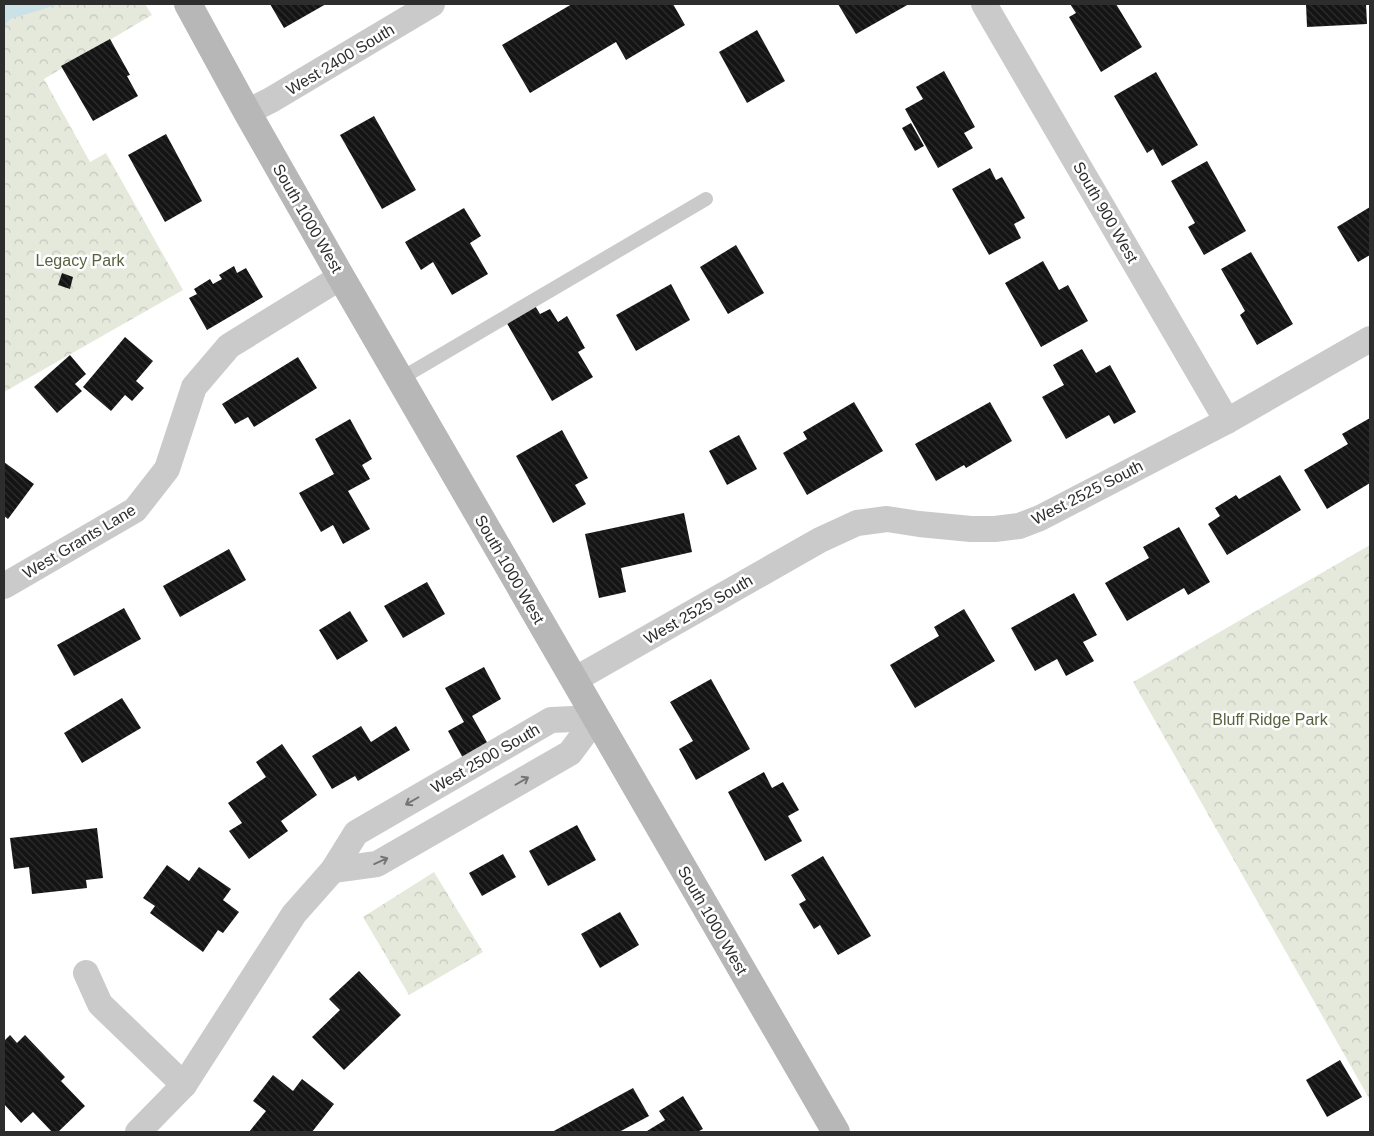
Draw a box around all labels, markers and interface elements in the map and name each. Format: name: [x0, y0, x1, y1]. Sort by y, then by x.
street label: West 2400 South: [283, 21, 397, 98]
street label: South 900 West: [1070, 159, 1142, 266]
street label: South 1000 West: [270, 161, 346, 276]
park label: Legacy Park: [36, 252, 125, 269]
street label: West 2525 South: [1029, 457, 1146, 528]
street label: West Grants Lane: [20, 501, 139, 582]
street label: South 1000 West: [472, 512, 548, 627]
street label: West 2525 South: [641, 571, 756, 647]
park label: Bluff Ridge Park: [1212, 711, 1329, 728]
street label: West 2500 South: [428, 720, 543, 796]
one-way arrow: [514, 775, 528, 785]
one-way arrow: [404, 796, 419, 806]
one-way arrow: [373, 856, 388, 866]
street label: South 1000 West: [675, 863, 751, 978]

